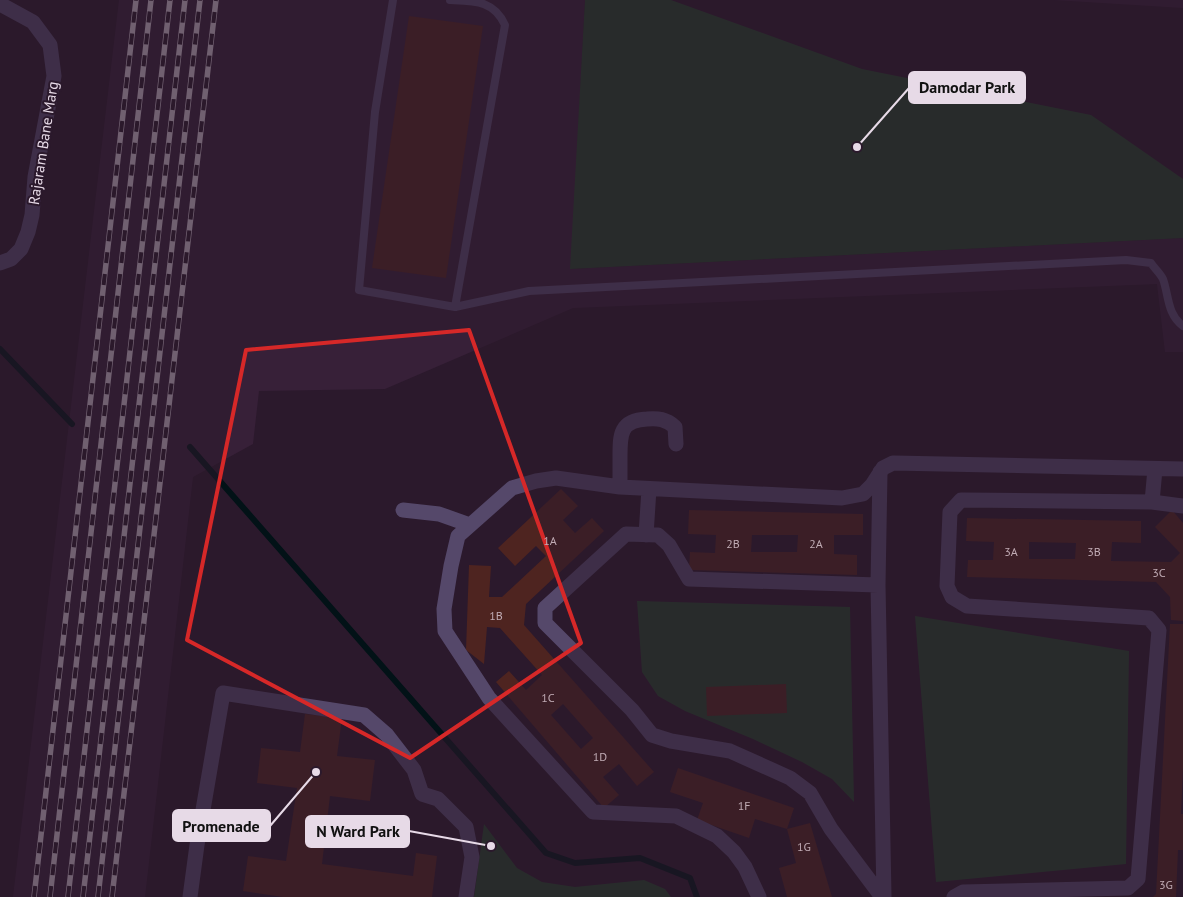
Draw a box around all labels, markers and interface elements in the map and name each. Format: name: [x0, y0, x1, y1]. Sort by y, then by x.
callout: Damodar Park: [909, 72, 1025, 103]
text: Damodar Park: [919, 77, 1015, 97]
street label: Rajaram Bane Marg: [24, 80, 62, 206]
house number: 1A: [543, 533, 557, 548]
house number: 2B: [726, 536, 740, 551]
house number: 2A: [809, 536, 823, 551]
house number: 3A: [1004, 544, 1018, 559]
house number: 3B: [1087, 544, 1101, 559]
house number: 3C: [1152, 565, 1166, 580]
house number: 1B: [489, 608, 503, 623]
house number: 1C: [541, 690, 555, 705]
house number: 1D: [593, 749, 607, 764]
house number: 1F: [738, 798, 750, 813]
callout: Promenade: [173, 810, 270, 841]
text: Promenade: [182, 816, 260, 836]
callout: N Ward Park: [306, 816, 409, 847]
text: N Ward Park: [316, 821, 400, 841]
house number: 1G: [797, 839, 811, 854]
house number: 3G: [1159, 877, 1173, 892]

